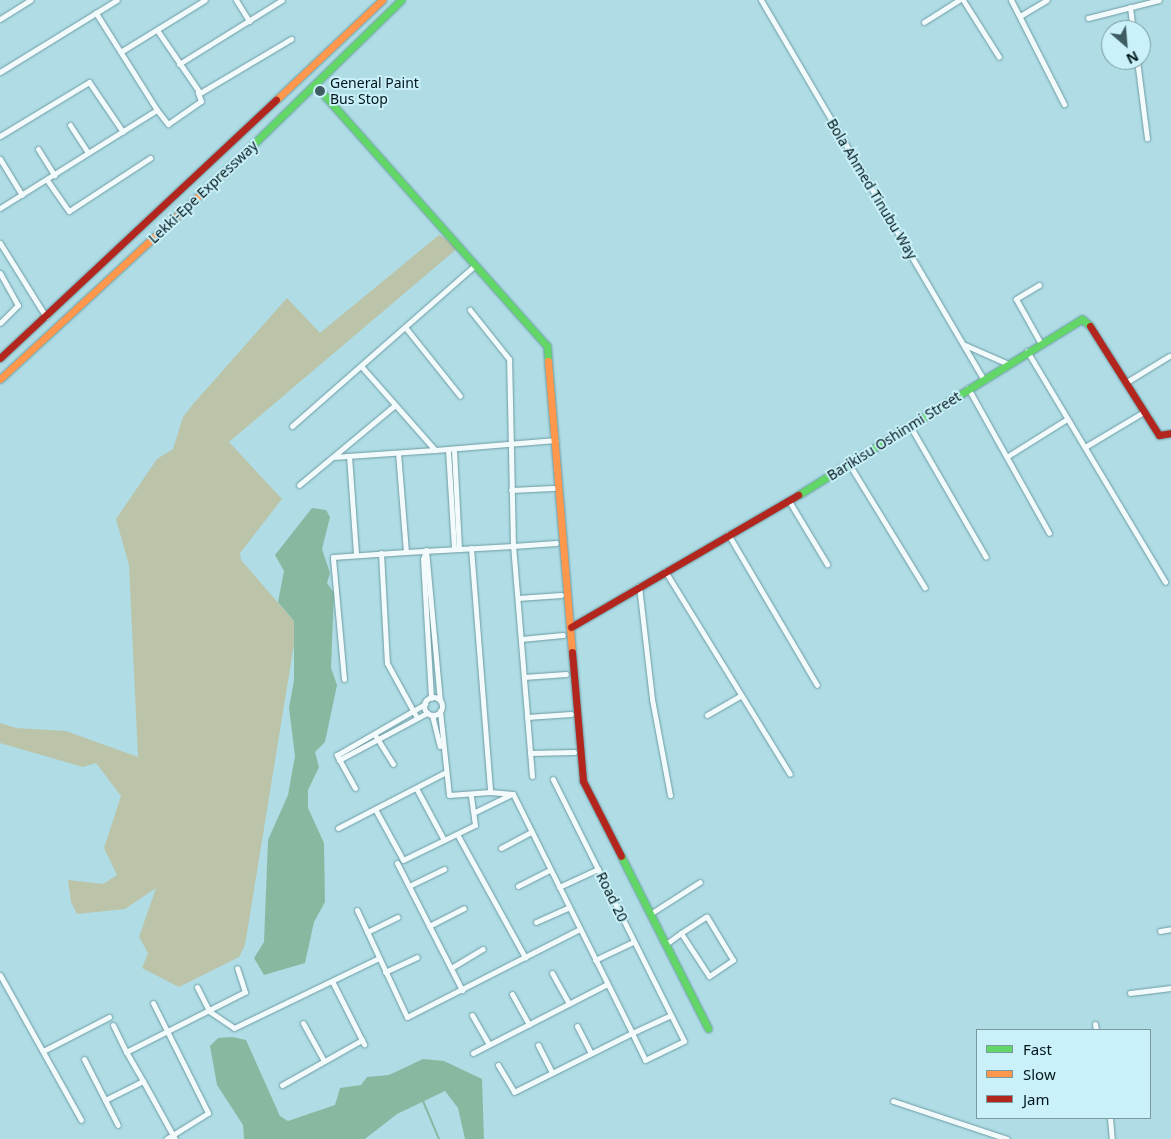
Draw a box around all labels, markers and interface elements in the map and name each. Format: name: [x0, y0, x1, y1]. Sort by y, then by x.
north arrow: [1101, 20, 1151, 70]
text: N: [1123, 47, 1142, 69]
place label: General Paint Bus Stop: [330, 75, 419, 108]
marker: General Paint Bus Stop: [314, 85, 326, 97]
street label: Bola Ahmed Tinubu Way: [823, 116, 921, 262]
street label: Lekki-Epe Expressway: [145, 137, 261, 247]
street label: Barikisu Oshinmi Street: [824, 388, 964, 484]
street label: Road 20: [593, 869, 631, 925]
legend: [976, 1029, 1151, 1119]
text: Fast: [1023, 1039, 1052, 1059]
text: Slow: [1023, 1064, 1056, 1084]
text: Jam: [1023, 1089, 1050, 1109]

